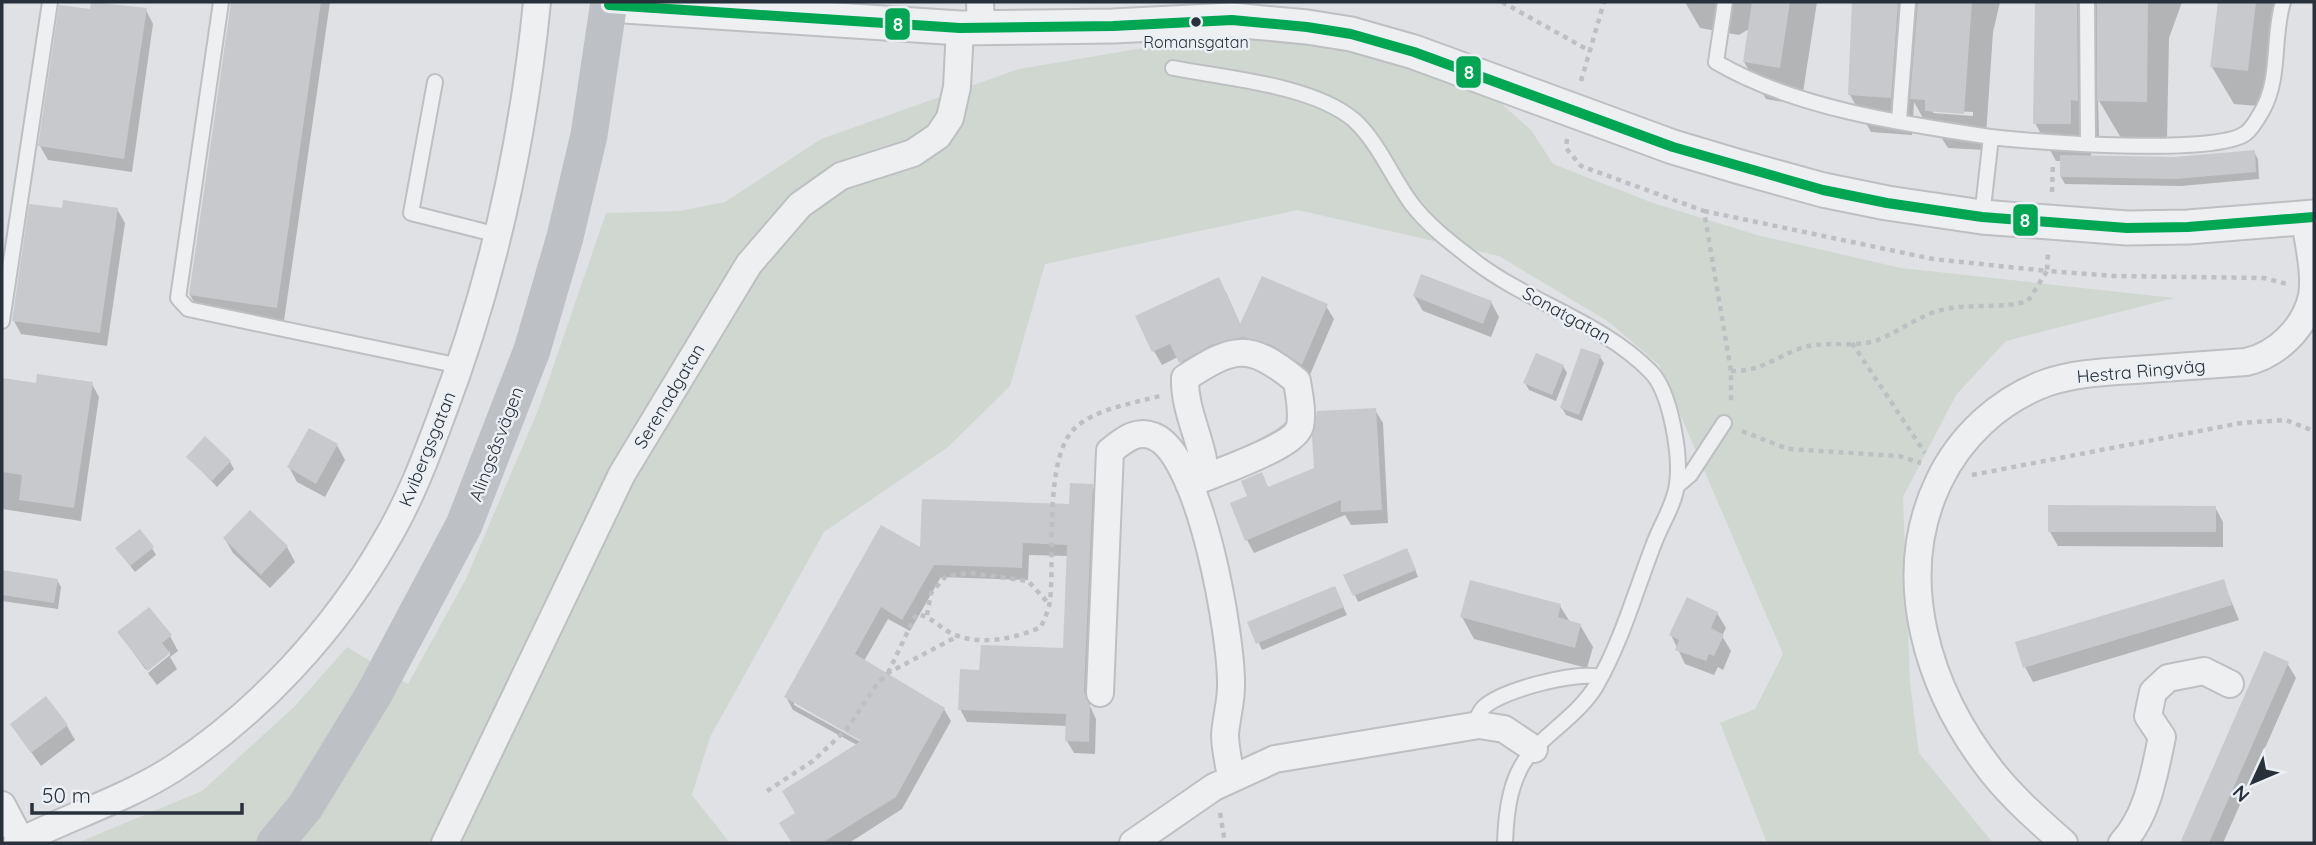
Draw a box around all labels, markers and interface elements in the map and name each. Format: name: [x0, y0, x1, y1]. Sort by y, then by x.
line badge: 8: [884, 7, 911, 41]
text: 8: [893, 12, 903, 36]
marker: Romansgatan: [1189, 15, 1203, 29]
place label: Romansgatan: [1143, 32, 1249, 52]
line badge: 8: [1455, 55, 1482, 89]
text: 8: [1464, 60, 1474, 84]
line badge: 8: [2012, 203, 2039, 237]
text: 8: [2020, 208, 2030, 232]
street label: Sonatgatan: [1519, 281, 1615, 349]
street label: Serenadgatan: [629, 339, 709, 453]
street label: Hestra Ringväg: [2076, 354, 2206, 388]
street label: Alingsåsvägen: [464, 383, 528, 505]
street label: Kvibergsgatan: [393, 388, 461, 510]
north arrow: [2218, 747, 2288, 817]
scale bar: [32, 772, 242, 816]
text: N: [2227, 780, 2254, 807]
text: 50 m: [42, 782, 91, 808]

